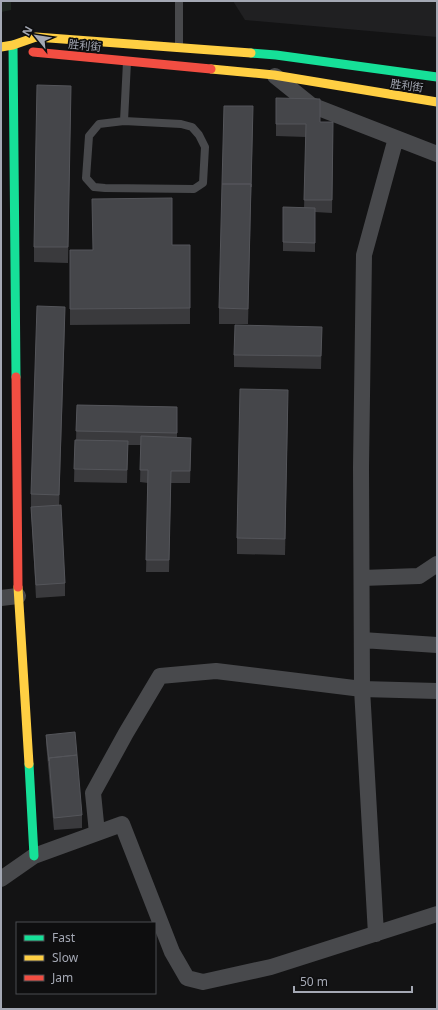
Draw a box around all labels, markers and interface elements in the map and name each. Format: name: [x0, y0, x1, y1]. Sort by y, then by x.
north arrow: [16, 16, 56, 56]
text: N: [18, 23, 36, 38]
street label: 胜利街: [68, 36, 102, 54]
street label: 胜利街: [390, 75, 424, 95]
legend: [16, 922, 156, 994]
text: Fast: [52, 929, 76, 946]
text: Slow: [52, 949, 79, 966]
scale bar: [294, 968, 412, 994]
text: Jam: [51, 969, 73, 986]
text: 50 m: [300, 973, 328, 990]

